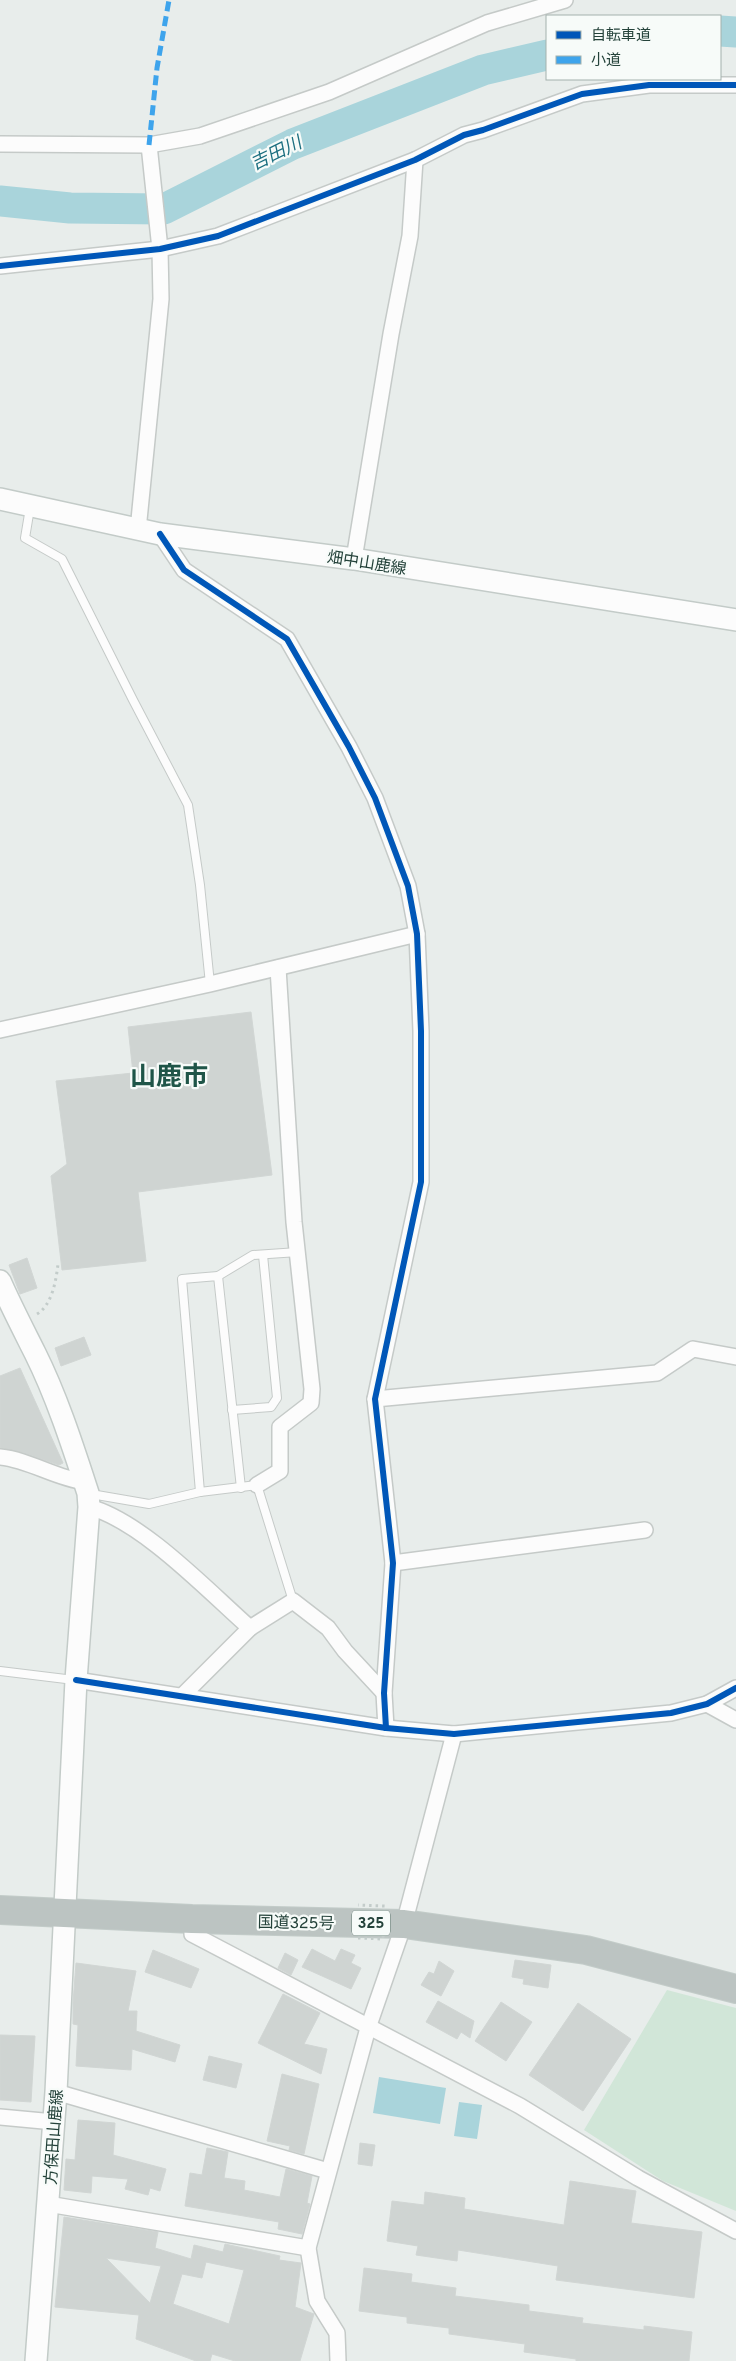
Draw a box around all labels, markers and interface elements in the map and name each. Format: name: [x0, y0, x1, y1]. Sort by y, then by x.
legend: [546, 15, 721, 80]
text: 自転車道: [591, 27, 651, 46]
text: 小道: [591, 52, 621, 71]
water label: 吉田川: [247, 131, 308, 177]
street label: 畑中山鹿線: [326, 548, 408, 580]
district label: 山鹿市: [130, 1062, 208, 1095]
road number: 325: [352, 1910, 390, 1936]
street label: 国道325号: [257, 1913, 335, 1935]
street label: 方保田山鹿線: [42, 2089, 68, 2186]

